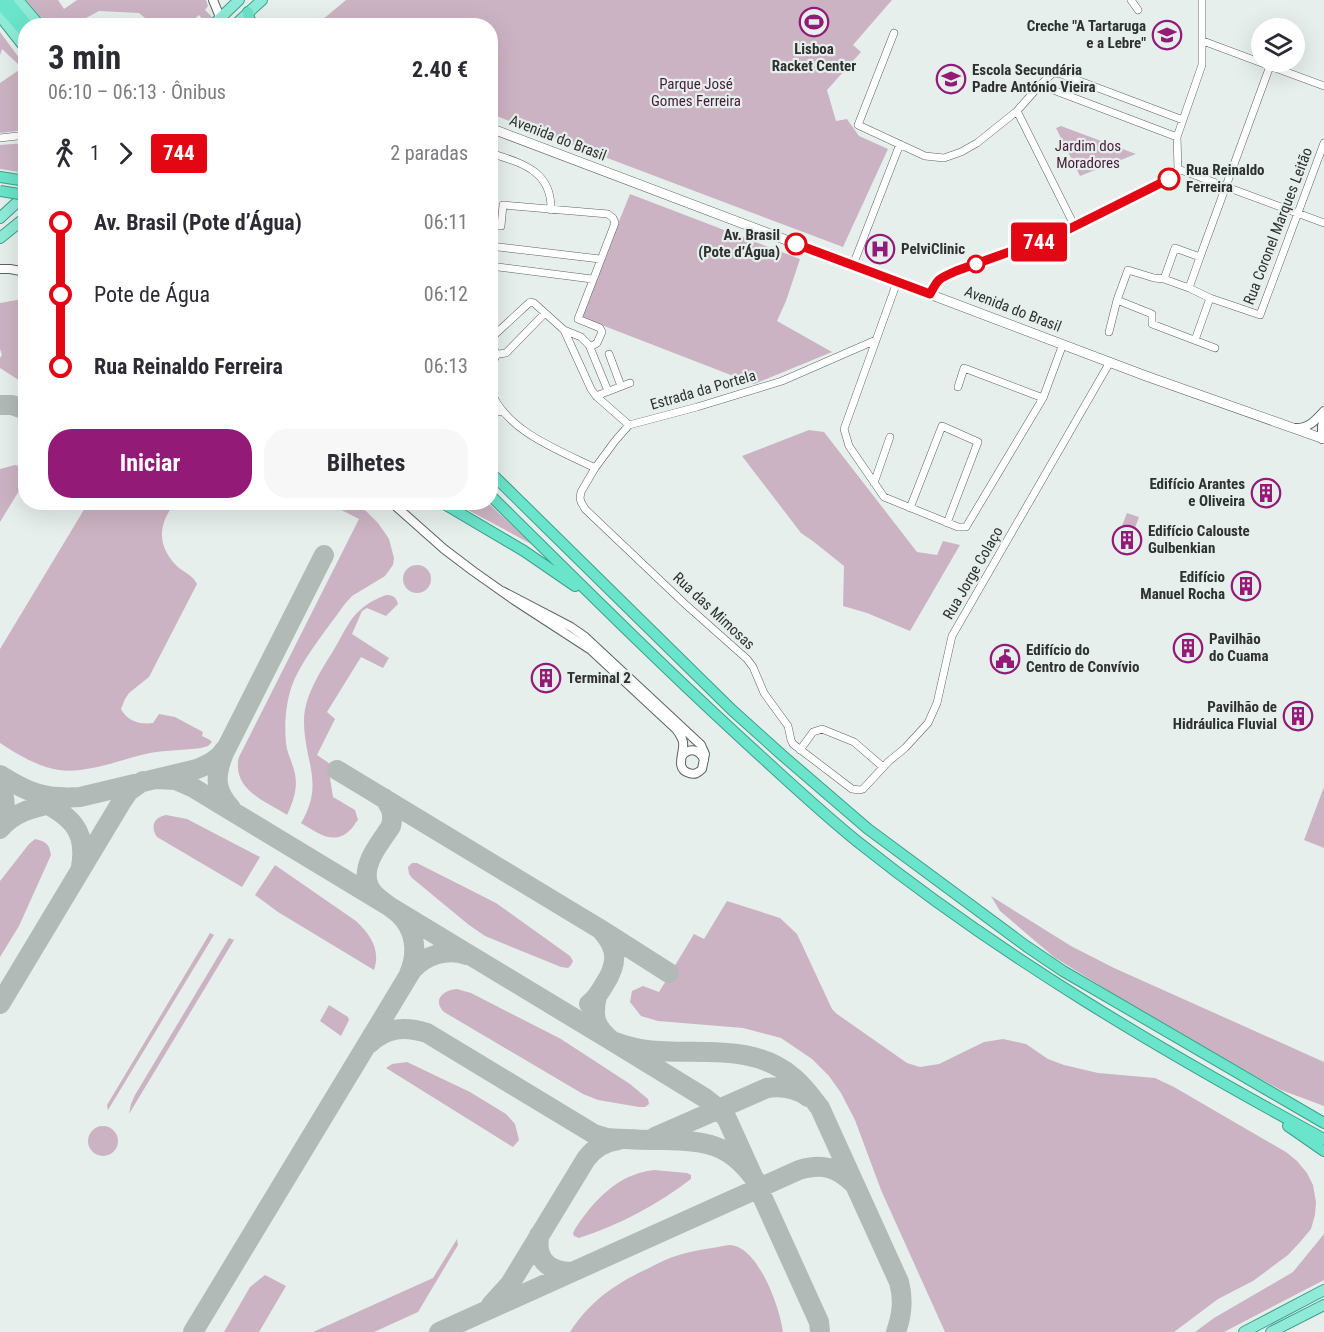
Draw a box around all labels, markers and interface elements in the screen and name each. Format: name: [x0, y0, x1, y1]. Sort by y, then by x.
sports icon: Lisboa Racket Center: [798, 6, 830, 38]
place label: Creche "A Tartaruga e a Lebre": [1027, 17, 1146, 52]
map controls: [1251, 18, 1305, 72]
button: layers: [1251, 18, 1305, 72]
school or university icon: Creche "A Tartaruga e a Lebre": [1151, 19, 1183, 51]
text: 3 min: [48, 38, 121, 77]
place label: Lisboa Racket Center: [772, 40, 856, 75]
text: 2.40 €: [412, 57, 468, 82]
place label: Escola Secundária Padre António Vieira: [972, 61, 1096, 96]
school or university icon: Escola Secundária Padre António Vieira: [935, 63, 967, 95]
park label: Parque José Gomes Ferreira: [651, 75, 741, 110]
text: 06:10 – 06:13 · Ônibus: [48, 80, 226, 104]
street label: Avenida do Brasil: [507, 111, 609, 165]
icon: walk: [48, 137, 81, 170]
icon: forward: [109, 137, 142, 170]
park label: Jardim dos Moradores: [1055, 137, 1121, 172]
text: 1: [90, 141, 100, 165]
text: 744: [163, 141, 195, 165]
text: 2 paradas: [390, 141, 468, 165]
street label: Rua Coronel Marques Leitão: [1240, 145, 1316, 307]
place label: Rua Reinaldo Ferreira: [1186, 161, 1265, 196]
marker: Rua Reinaldo Ferreira: [1158, 168, 1180, 190]
text: Av. Brasil (Pote d’Água): [94, 210, 302, 235]
text: 06:11: [424, 210, 468, 234]
line badge: 744: [1004, 222, 1074, 262]
place label: Av. Brasil (Pote d’Água): [698, 226, 780, 261]
text: 744: [1023, 230, 1055, 254]
marker: Av. Brasil (Pote d’Água): [785, 233, 807, 255]
hospital icon: PelviClinic: [864, 233, 896, 265]
place label: PelviClinic: [901, 240, 965, 258]
unlabelled marker: [967, 255, 985, 273]
text: Pote de Água: [94, 282, 210, 307]
text: 06:12: [424, 282, 468, 306]
street label: Avenida do Brasil: [962, 282, 1064, 336]
text: Rua Reinaldo Ferreira: [94, 354, 283, 379]
text: 06:13: [424, 354, 468, 378]
street label: Estrada da Portela: [648, 366, 758, 414]
button: Iniciar: [48, 429, 252, 498]
button: Bilhetes: [264, 429, 468, 498]
place label: Edifício Arantes e Oliveira: [1149, 475, 1245, 510]
building icon: Edifício Arantes e Oliveira: [1250, 477, 1282, 509]
place label: Edifício Calouste Gulbenkian: [1148, 522, 1250, 557]
street label: Rua Jorge Colaço: [939, 523, 1007, 623]
building icon: Edifício Calouste Gulbenkian: [1111, 524, 1143, 556]
place label: Edifício Manuel Rocha: [1140, 568, 1225, 603]
street label: Rua das Mimosas: [669, 569, 759, 654]
building icon: Edifício Manuel Rocha: [1230, 570, 1262, 602]
place label: Pavilhão do Cuama: [1209, 630, 1269, 665]
building icon: Pavilhão do Cuama: [1172, 632, 1204, 664]
place label: Edifício do Centro de Convívio: [1026, 641, 1139, 676]
public building icon: Edifício do Centro de Convívio: [989, 643, 1021, 675]
building icon: Terminal 2: [530, 662, 562, 694]
place label: Terminal 2: [567, 669, 631, 687]
place label: Pavilhão de Hidráulica Fluvial: [1173, 698, 1277, 733]
building icon: Pavilhão de Hidráulica Fluvial: [1282, 700, 1314, 732]

